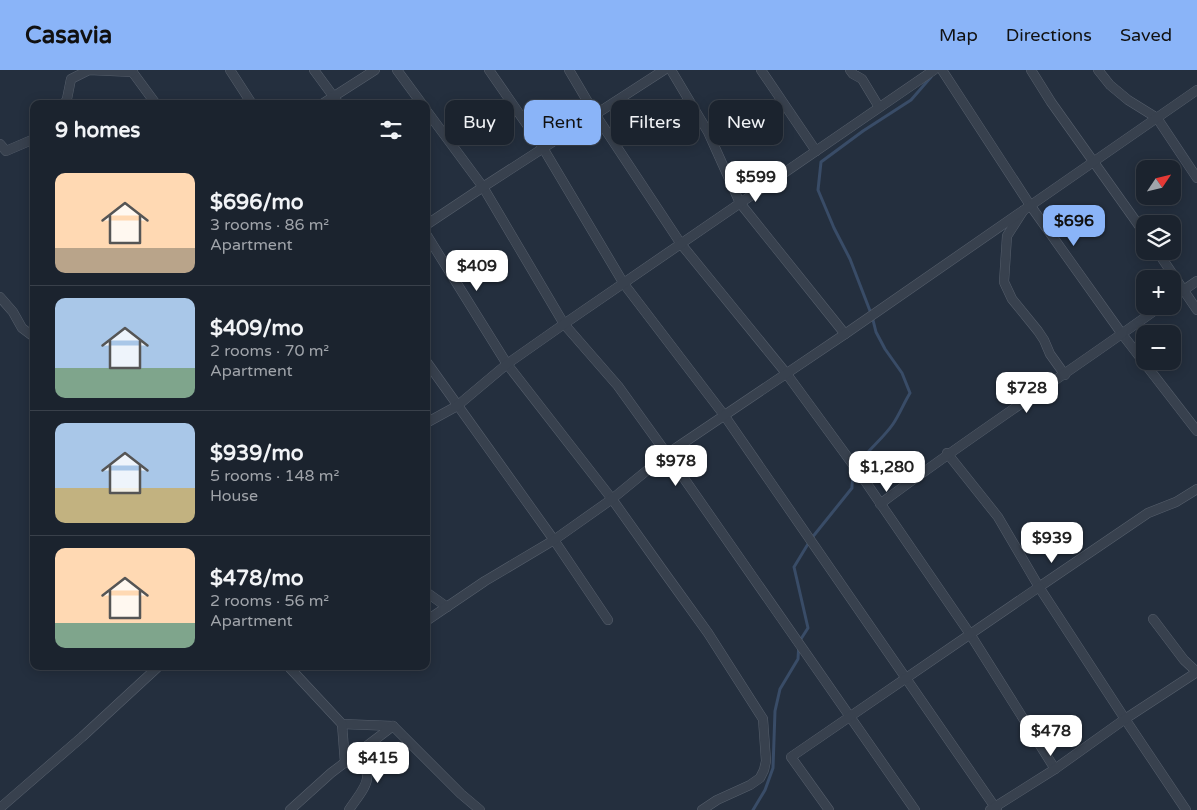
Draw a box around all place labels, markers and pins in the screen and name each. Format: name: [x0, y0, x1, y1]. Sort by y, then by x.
pin: $599: [726, 160, 786, 203]
pin: $696: [1044, 204, 1104, 247]
pin: $409: [447, 250, 507, 292]
pin: $728: [997, 372, 1057, 414]
pin: $978: [646, 444, 706, 487]
pin: $1,280: [846, 450, 928, 493]
pin: $939: [1022, 522, 1082, 564]
pin: $478: [1021, 714, 1081, 757]
pin: $415: [348, 742, 408, 784]

